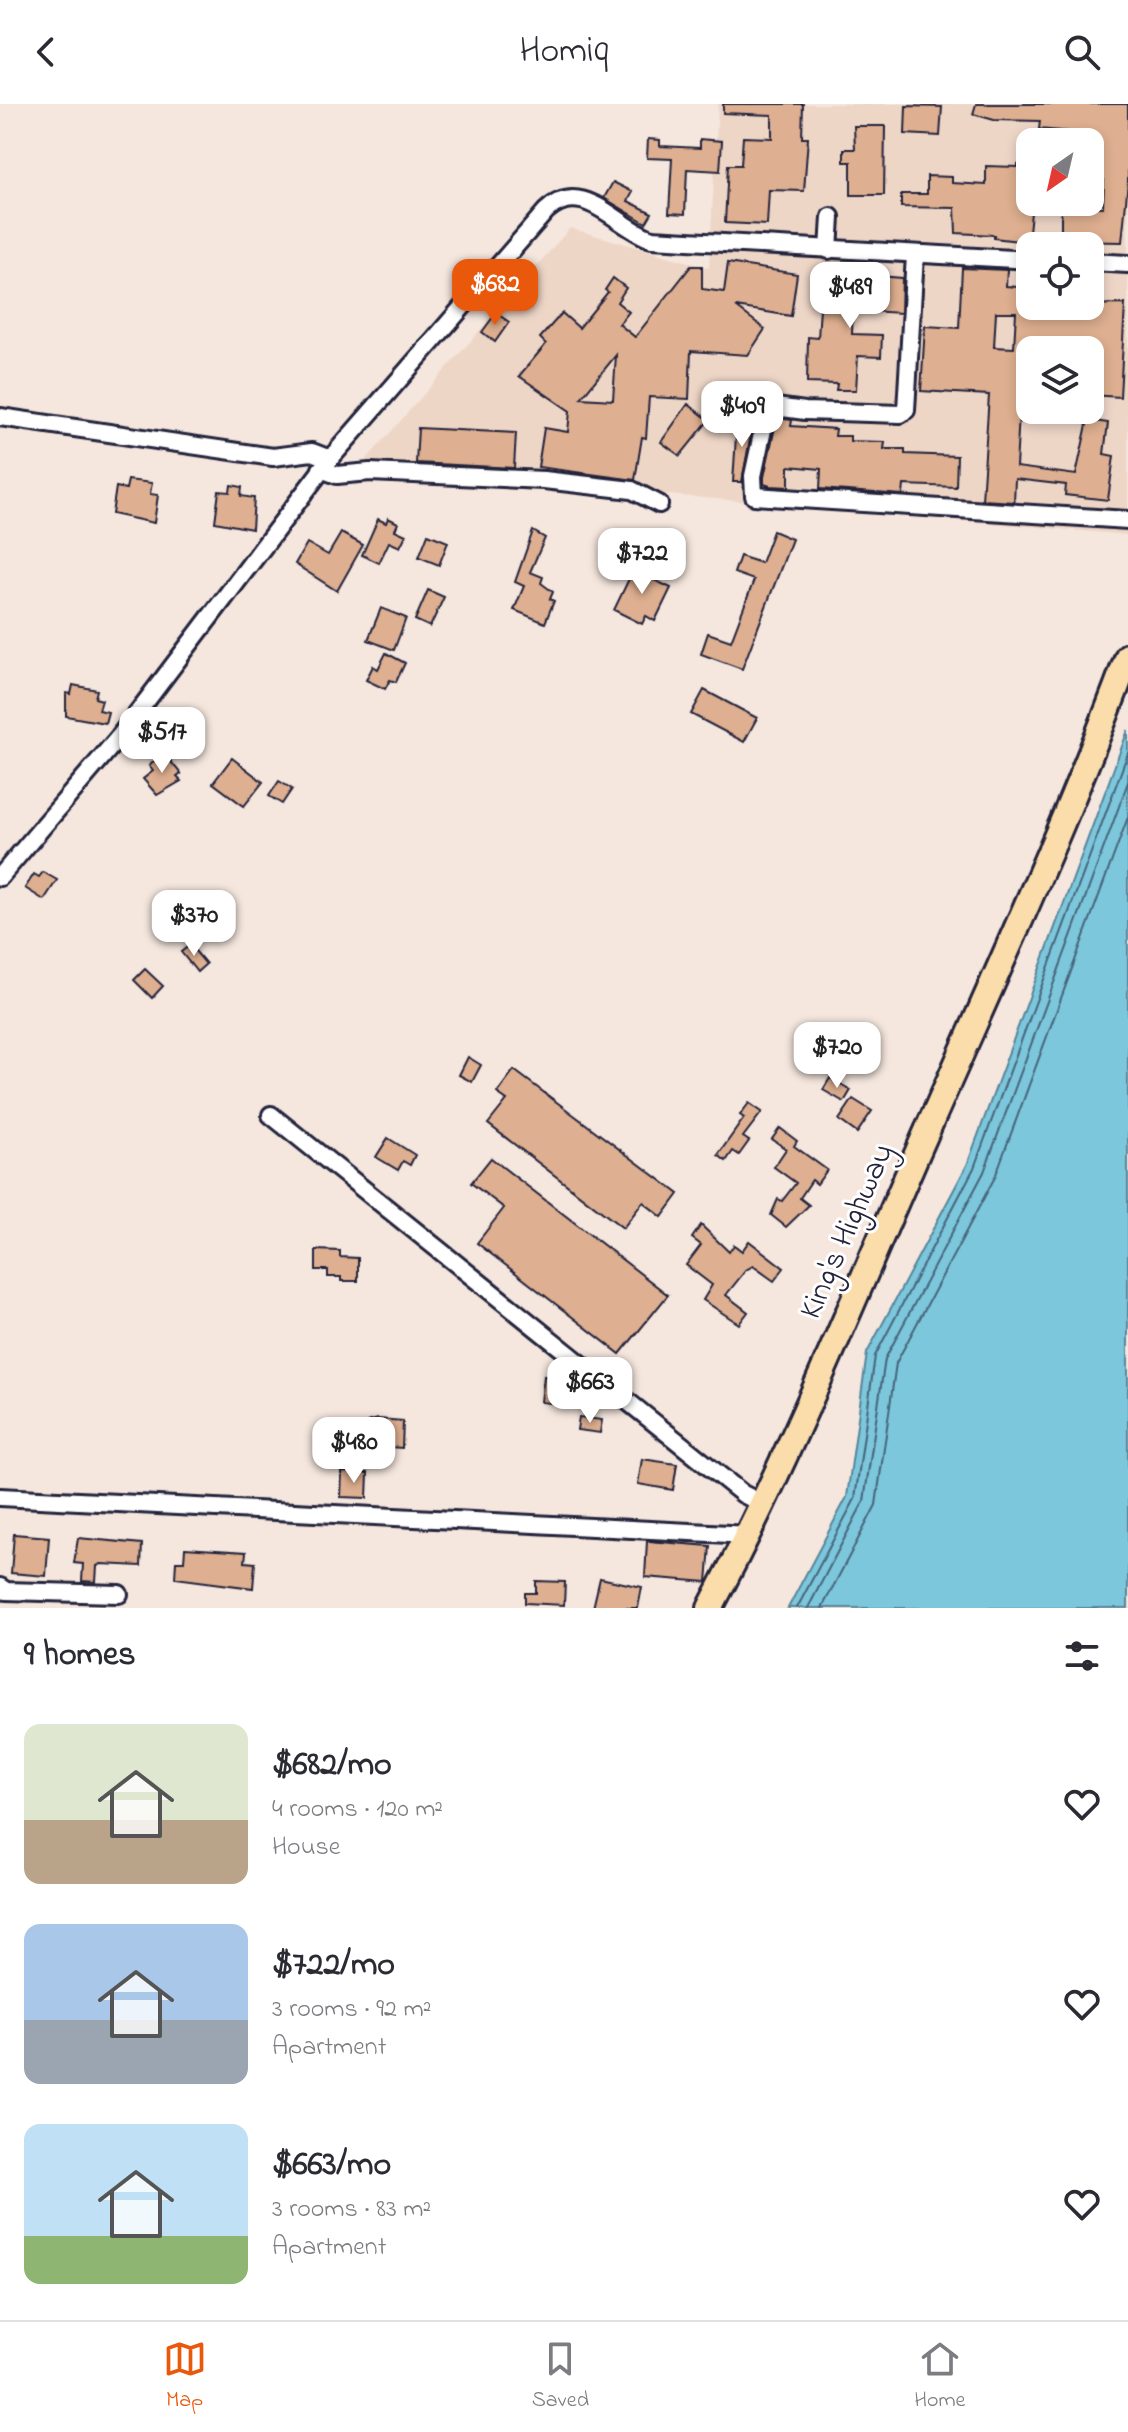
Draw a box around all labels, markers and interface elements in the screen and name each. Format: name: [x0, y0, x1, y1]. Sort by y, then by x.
text: Homiq: [519, 26, 609, 79]
icon: back: [24, 30, 68, 74]
icon: search: [1060, 30, 1104, 74]
north arrow: [1016, 128, 1104, 216]
map controls: [1016, 128, 1104, 424]
button: locate: [1016, 232, 1104, 320]
pin: $682: [448, 259, 542, 327]
pin: $489: [803, 262, 897, 330]
text: $682: [470, 266, 520, 304]
text: $489: [828, 269, 872, 307]
button: layers: [1016, 336, 1104, 424]
pin: $409: [695, 381, 789, 449]
text: $409: [719, 388, 765, 426]
pin: $722: [595, 528, 689, 596]
text: $722: [616, 535, 668, 573]
pin: $517: [115, 707, 209, 775]
text: $517: [137, 714, 187, 752]
pin: $370: [147, 890, 241, 958]
text: $370: [170, 897, 218, 935]
pin: $720: [790, 1022, 884, 1090]
text: $720: [812, 1029, 862, 1067]
street label: King's Highway: [788, 1137, 908, 1327]
pin: $663: [543, 1357, 637, 1425]
text: $663: [565, 1364, 615, 1402]
pin: $480: [307, 1417, 401, 1485]
text: $480: [330, 1424, 378, 1462]
text: 9 homes: [24, 1631, 136, 1681]
icon: filters: [1060, 1634, 1104, 1678]
text: $682/mo: [272, 1741, 392, 1791]
icon: home: [88, 1756, 184, 1852]
icon: heart: [1060, 1782, 1104, 1826]
text: 4 rooms · 120 m²: [272, 1791, 443, 1829]
text: House: [272, 1829, 340, 1867]
text: $722/mo: [272, 1941, 395, 1991]
icon: home: [88, 1956, 184, 2052]
icon: heart: [1060, 1982, 1104, 2026]
text: 3 rooms · 92 m²: [272, 1991, 431, 2029]
text: Apartment: [272, 2029, 386, 2067]
text: $663/mo: [272, 2141, 391, 2191]
icon: home: [88, 2156, 184, 2252]
icon: heart: [1060, 2182, 1104, 2226]
text: 3 rooms · 83 m²: [272, 2191, 431, 2229]
text: Apartment: [272, 2229, 386, 2267]
tab: Map: [163, 2337, 207, 2417]
tab: Saved: [532, 2337, 589, 2417]
tab: Home: [914, 2337, 965, 2417]

